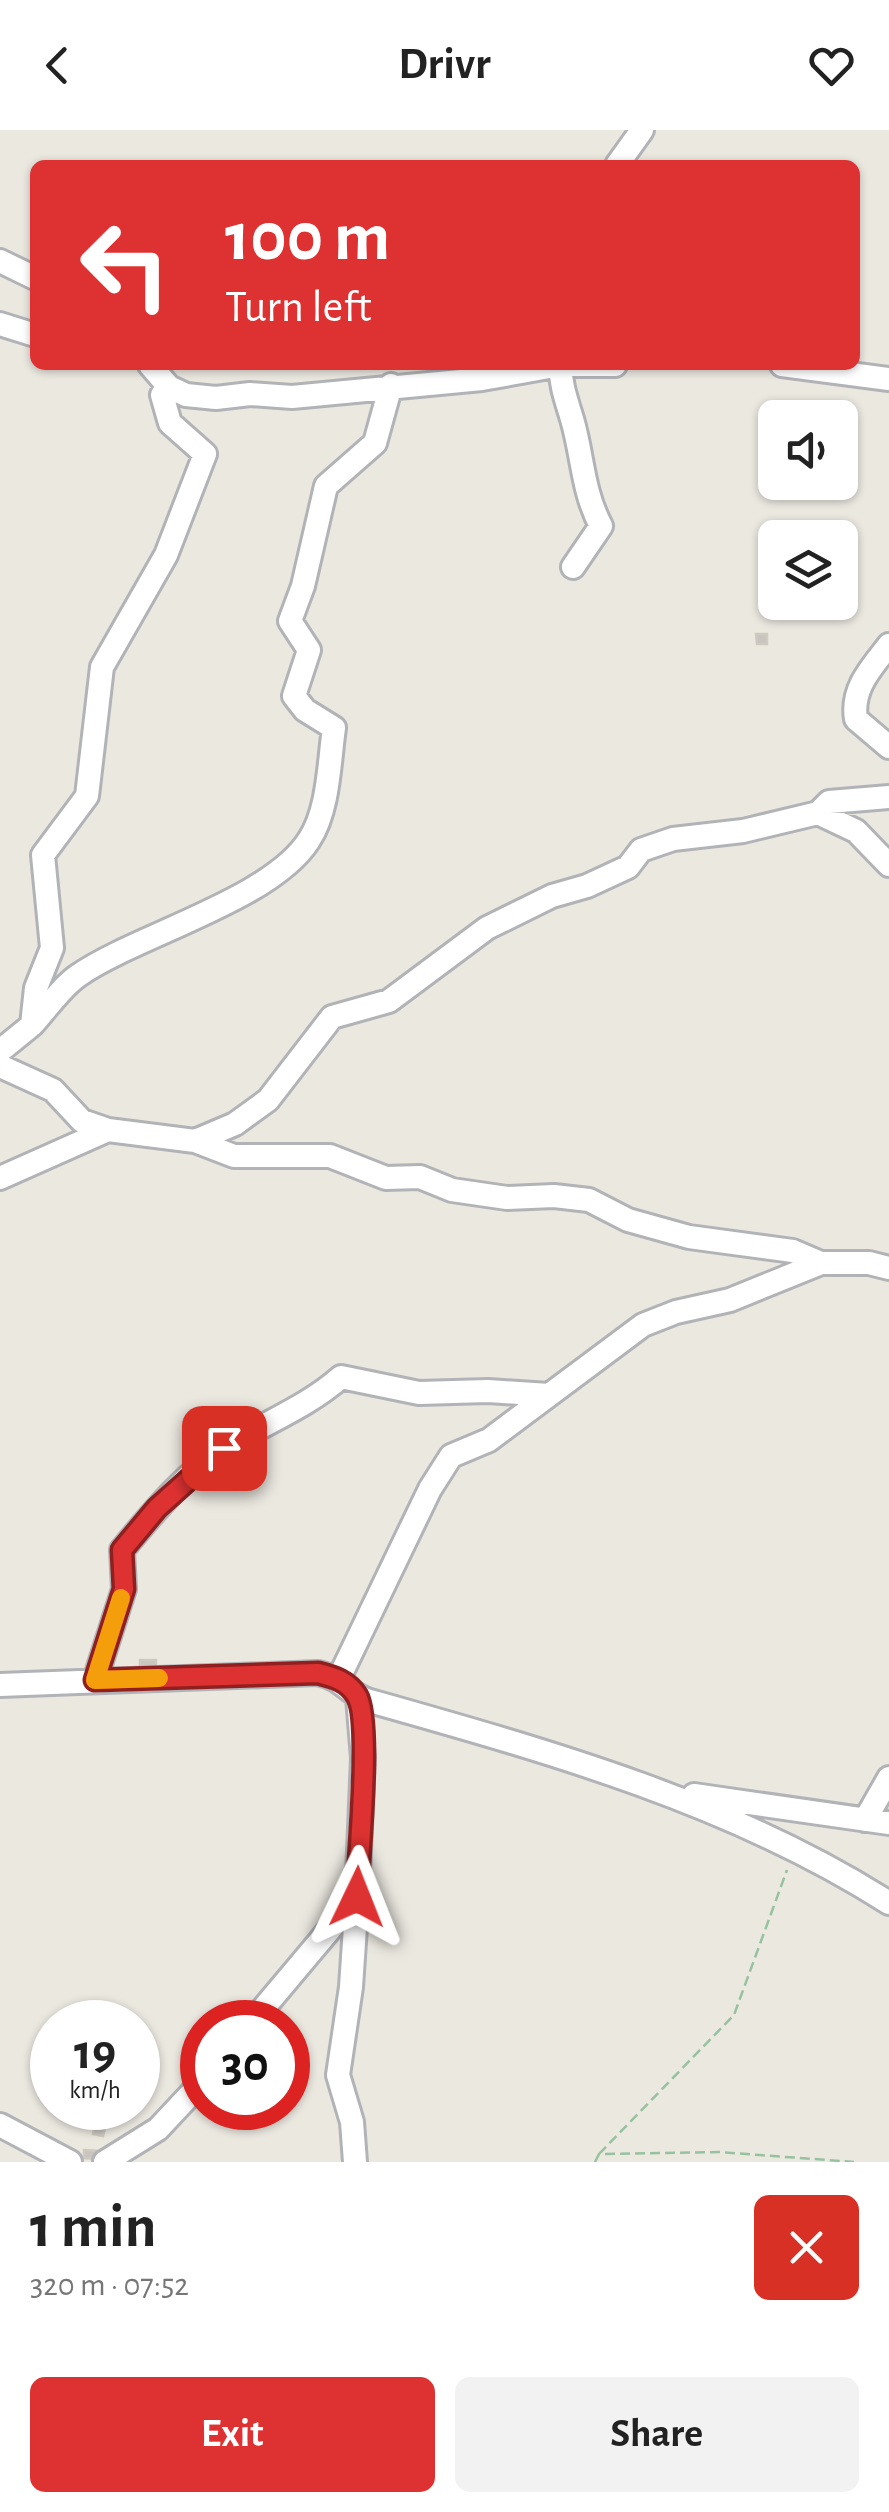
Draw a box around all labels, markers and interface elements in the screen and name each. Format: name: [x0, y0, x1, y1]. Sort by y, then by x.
icon: back: [30, 38, 85, 93]
icon: heart: [804, 38, 859, 93]
text: Drivr: [398, 42, 491, 87]
icon: left: [60, 200, 190, 330]
text: 100 m: [225, 203, 390, 273]
text: Turn left: [225, 285, 372, 330]
map controls: [758, 400, 858, 620]
button: sound: [758, 400, 858, 500]
button: layers: [758, 520, 858, 620]
pin: [182, 1406, 267, 1491]
icon: arrive: [197, 1421, 252, 1476]
position arrow: [305, 1845, 409, 1949]
speed limit sign: 30: [180, 2000, 310, 2130]
text: 19: [74, 2028, 116, 2078]
text: km/h: [69, 2078, 121, 2103]
button: close: [754, 2195, 859, 2300]
text: 1 min: [30, 2198, 156, 2258]
text: 320 m · 07:52: [30, 2269, 189, 2301]
button: Exit: [30, 2377, 435, 2492]
button: Share: [455, 2377, 859, 2492]

